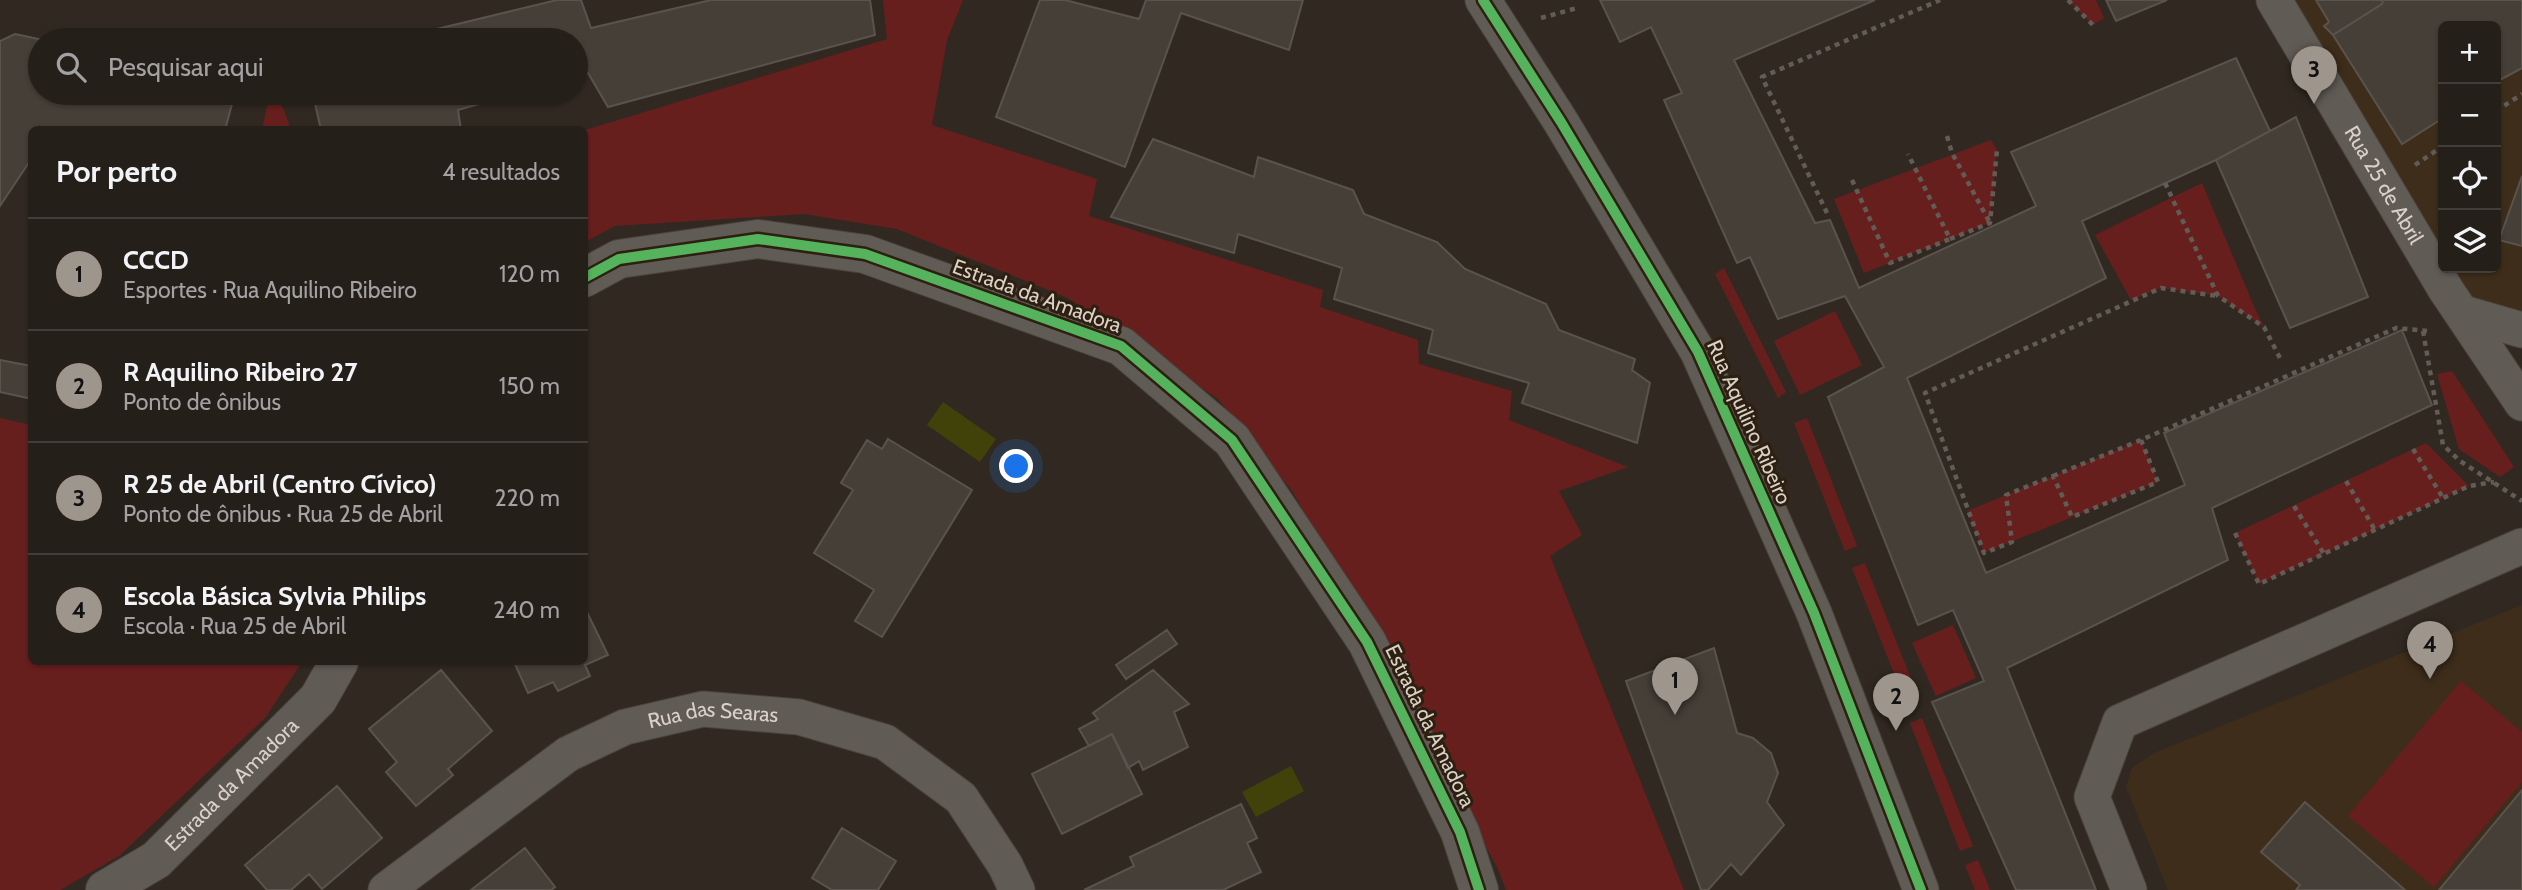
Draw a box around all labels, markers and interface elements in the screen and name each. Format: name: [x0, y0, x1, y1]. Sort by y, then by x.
map controls: [2438, 21, 2501, 273]
button: +: [2438, 21, 2501, 84]
search box: [28, 28, 588, 105]
pin: 3: [2291, 46, 2337, 104]
icon: search: [52, 48, 90, 86]
text: Pesquisar aqui: [108, 51, 264, 83]
button: −: [2438, 84, 2501, 147]
street label: Rua 25 de Abril: [2339, 121, 2429, 248]
button: locate: [2438, 147, 2501, 210]
text: Por perto: [56, 153, 177, 190]
text: 4 resultados: [442, 158, 560, 186]
button: layers: [2438, 210, 2501, 273]
text: CCCD: [123, 244, 189, 276]
street label: Estrada da Amadora: [949, 253, 1125, 338]
text: 1: [75, 260, 83, 288]
text: 120 m: [499, 260, 560, 288]
text: Esportes · Rua Aquilino Ribeiro: [123, 276, 417, 304]
street label: Rua Aquilino Ribeiro: [1702, 336, 1797, 508]
text: R Aquilino Ribeiro 27: [123, 356, 357, 388]
text: 2: [73, 372, 85, 400]
text: 150 m: [499, 372, 560, 400]
text: Ponto de ônibus: [123, 388, 281, 416]
your location: [999, 449, 1033, 483]
text: R 25 de Abril (Centro Cívico): [123, 468, 436, 500]
text: 3: [73, 484, 85, 512]
text: 220 m: [494, 484, 560, 512]
text: Ponto de ônibus · Rua 25 de Abril: [123, 500, 443, 528]
text: Escola Básica Sylvia Philips: [123, 580, 426, 612]
text: 4: [72, 596, 86, 624]
text: 240 m: [493, 596, 560, 624]
text: Escola · Rua 25 de Abril: [123, 612, 346, 640]
pin: 4: [2407, 621, 2453, 679]
street label: Estrada da Amadora: [1380, 640, 1481, 811]
pin: 1: [1652, 657, 1698, 715]
pin: 2: [1873, 673, 1919, 731]
street label: Rua das Searas: [645, 695, 780, 733]
street label: Estrada da Amadora: [159, 713, 303, 856]

